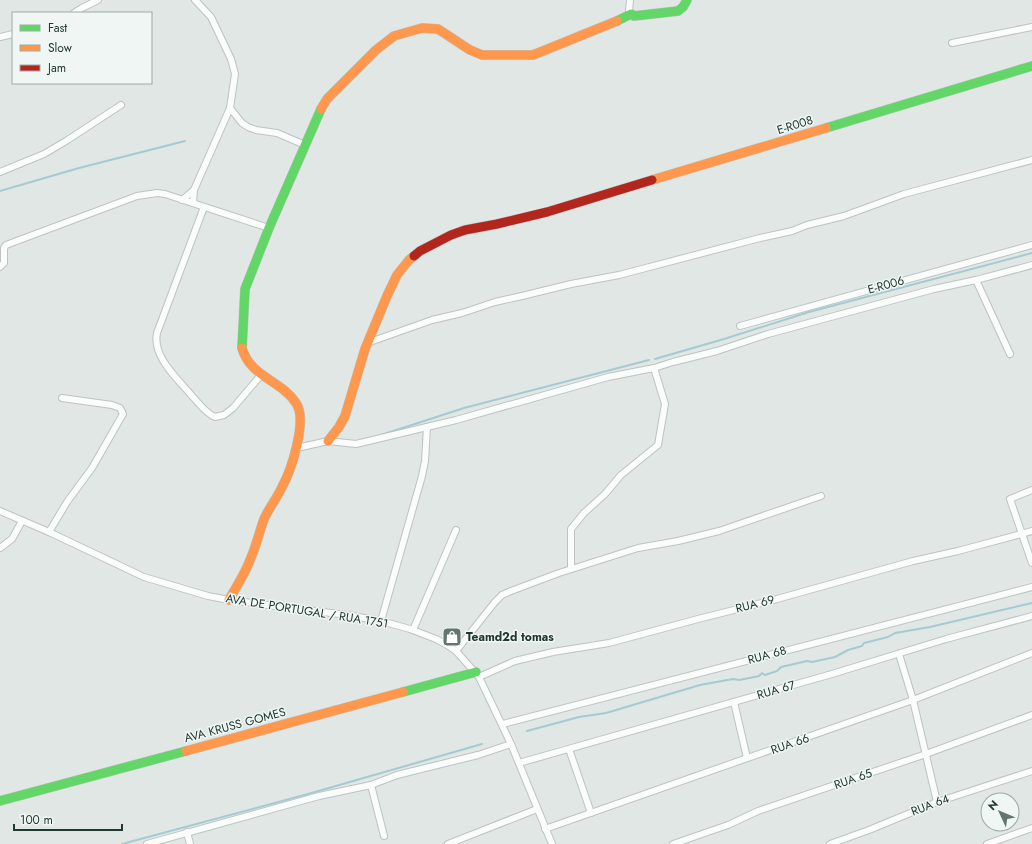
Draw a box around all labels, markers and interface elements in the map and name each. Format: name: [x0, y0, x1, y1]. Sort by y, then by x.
legend: [12, 12, 152, 84]
text: Fast: [48, 19, 67, 37]
text: Slow: [48, 39, 73, 57]
text: Jam: [46, 59, 66, 77]
street label: E-R008: [775, 111, 815, 139]
street label: E-R006: [866, 271, 906, 299]
street label: AVA DE PORTUGAL / RUA 1751: [224, 589, 390, 633]
street label: RUA 69: [734, 590, 776, 618]
shop icon: Teamd2d tomas: [441, 626, 463, 648]
place label: Teamd2d tomas: [466, 628, 554, 646]
street label: RUA 68: [746, 641, 788, 669]
street label: RUA 67: [755, 676, 798, 704]
street label: AVA KRUSS GOMES: [182, 703, 288, 747]
street label: RUA 66: [768, 729, 812, 759]
street label: RUA 65: [831, 764, 875, 794]
street label: RUA 64: [908, 789, 952, 821]
north arrow: [980, 792, 1020, 832]
text: N: [984, 796, 1002, 814]
scale bar: [14, 806, 122, 832]
text: 100 m: [20, 811, 53, 829]

